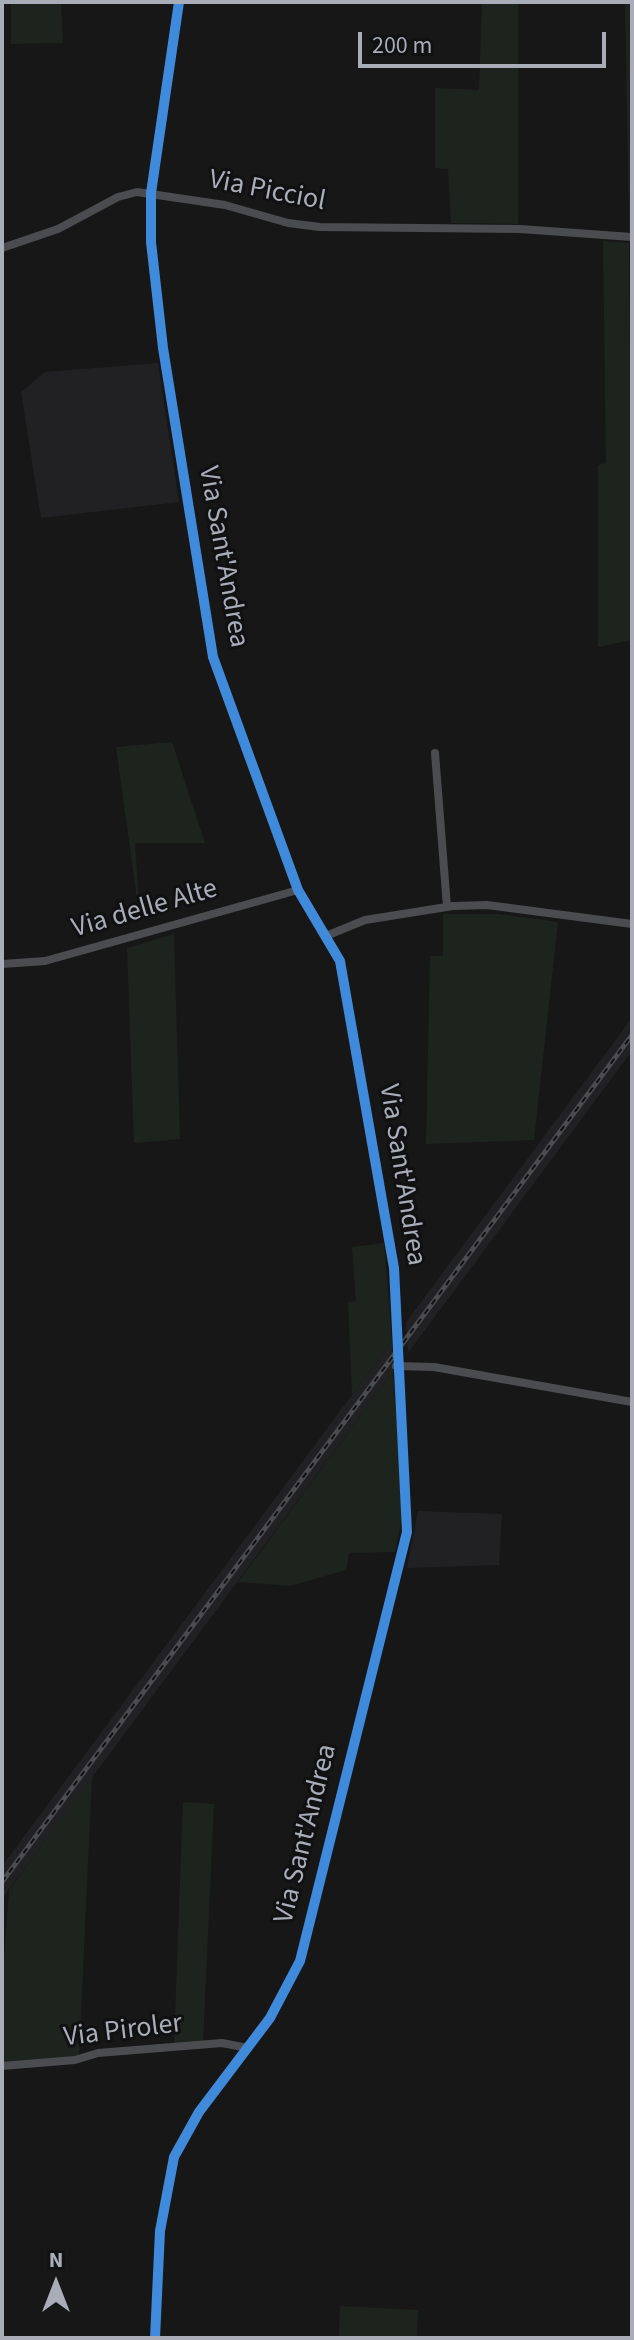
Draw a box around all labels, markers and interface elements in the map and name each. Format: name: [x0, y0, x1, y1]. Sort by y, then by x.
scale bar: [362, 16, 610, 66]
text: 200 m: [372, 28, 432, 63]
street label: Via Picciol: [206, 164, 328, 220]
street label: Via Sant'Andrea: [190, 464, 254, 650]
street label: Via delle Alte: [69, 873, 221, 947]
street label: Via Sant'Andrea: [370, 1082, 432, 1268]
street label: Via Sant'Andrea: [269, 1741, 345, 1927]
street label: Via Piroler: [62, 2008, 184, 2056]
north arrow: [16, 2244, 96, 2324]
text: N: [49, 2244, 63, 2276]

